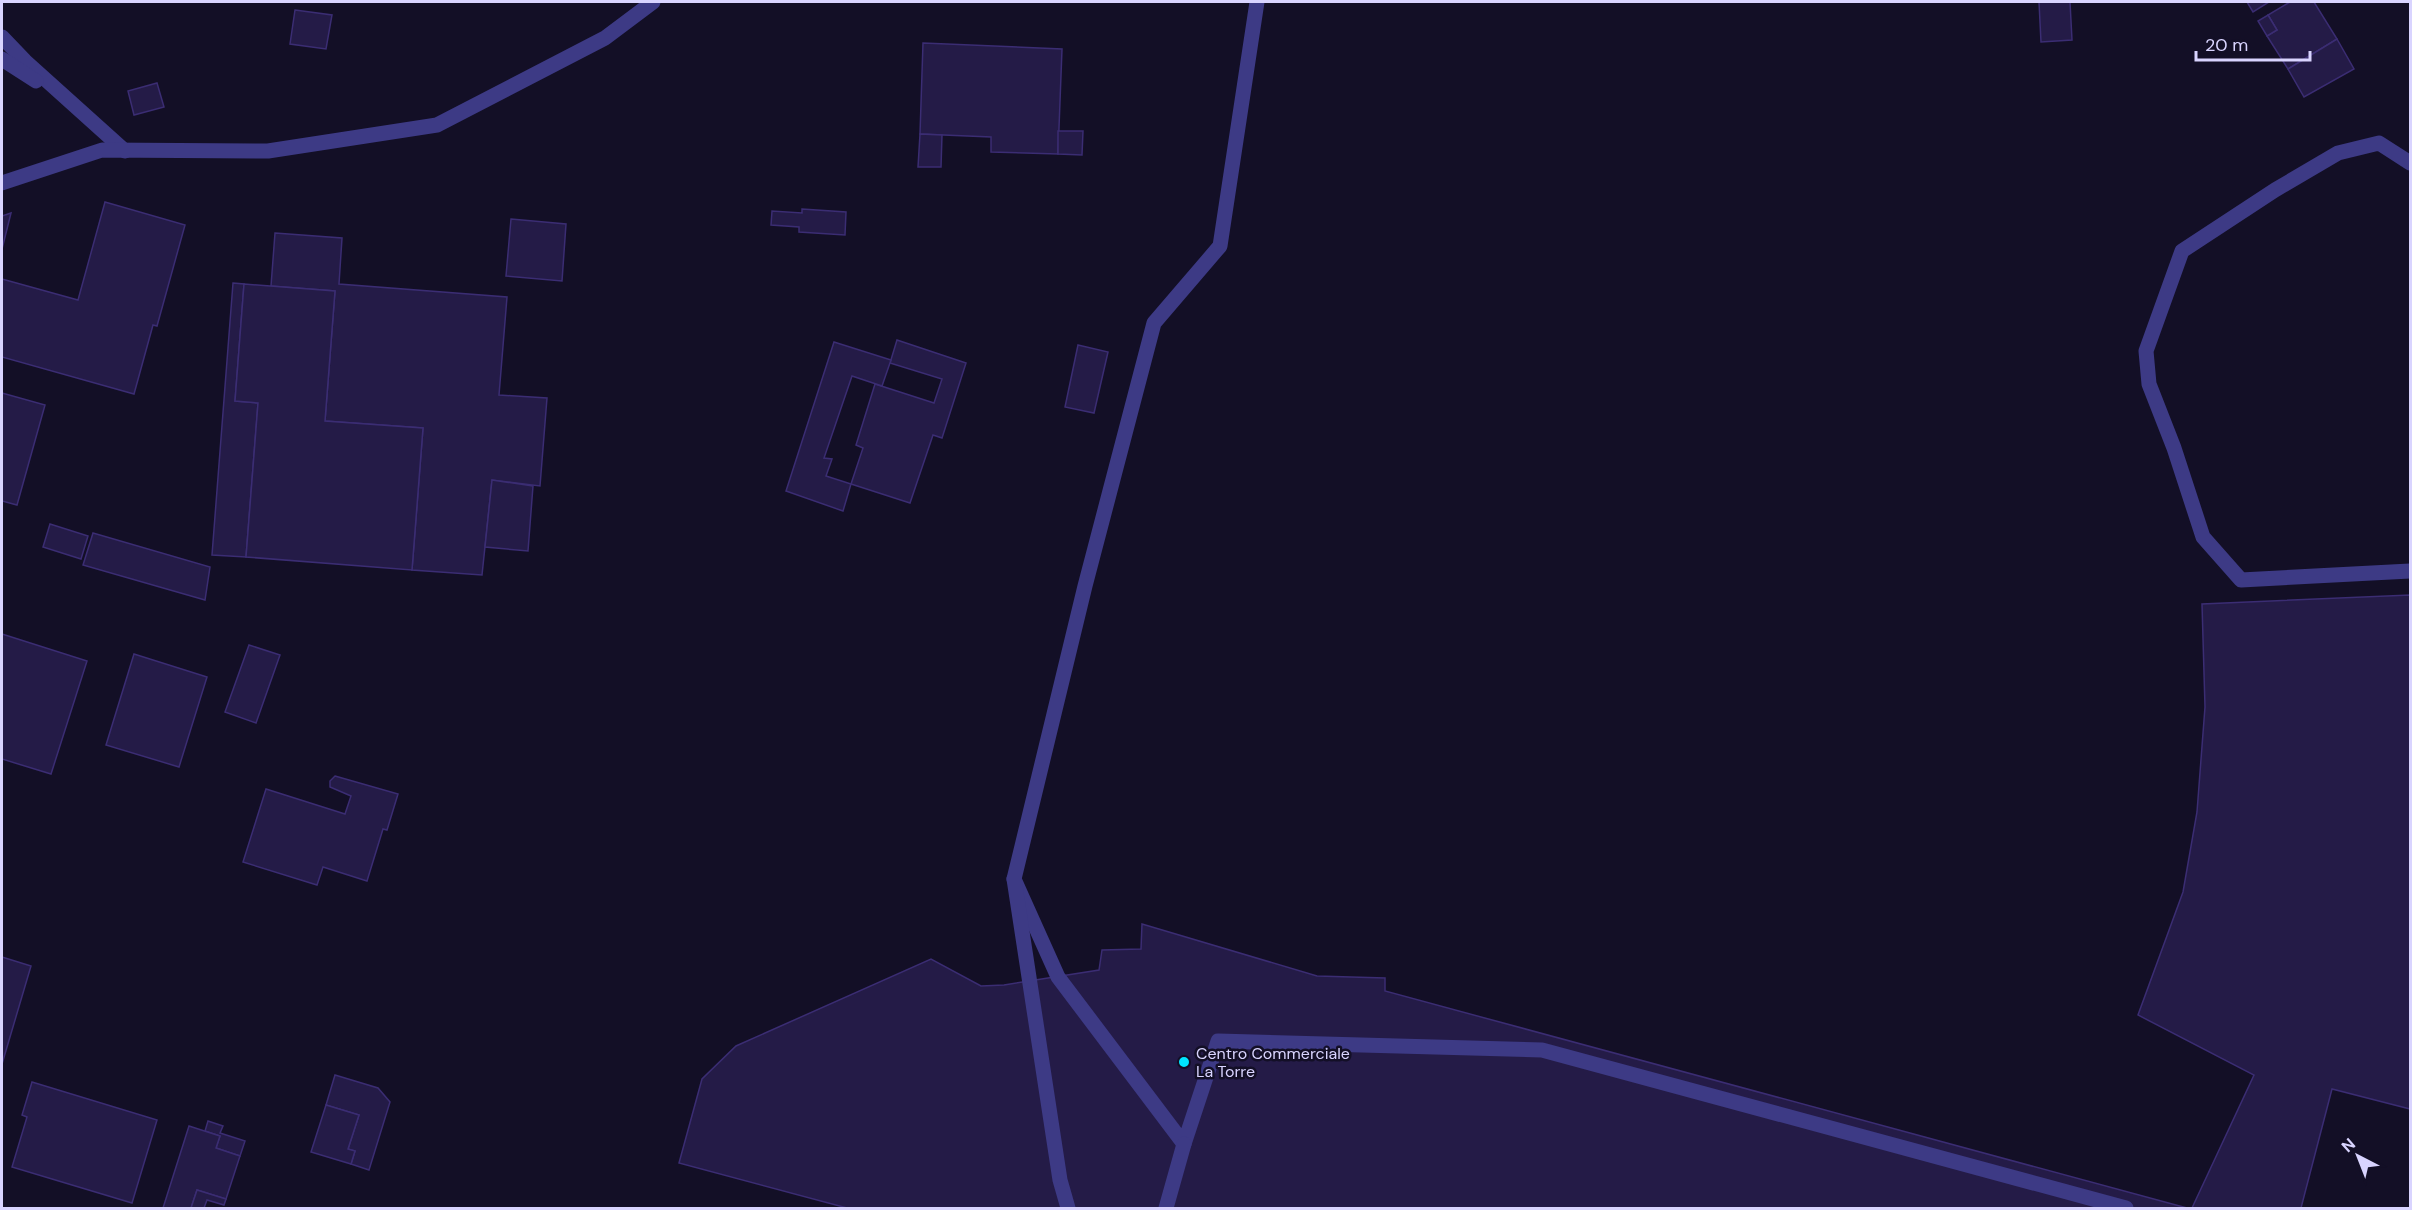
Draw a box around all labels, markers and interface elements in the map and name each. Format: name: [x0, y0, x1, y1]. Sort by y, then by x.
scale bar: [2196, 24, 2310, 62]
text: 20 m: [2205, 33, 2248, 57]
place label: Centro Commerciale La Torre: [1196, 1043, 1350, 1082]
marker: Centro Commerciale La Torre: [1177, 1055, 1191, 1069]
north arrow: [2328, 1126, 2388, 1186]
text: N: [2337, 1134, 2360, 1157]

